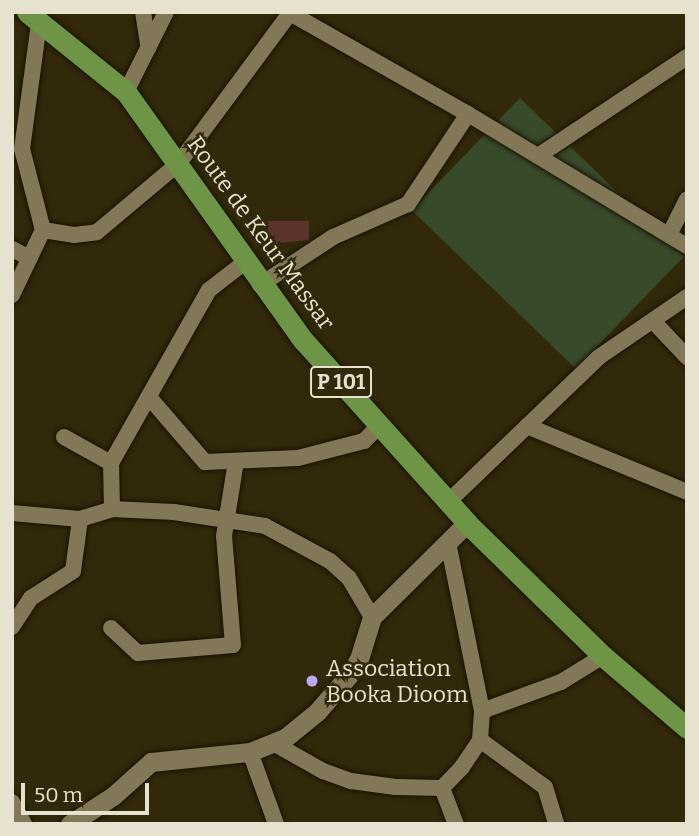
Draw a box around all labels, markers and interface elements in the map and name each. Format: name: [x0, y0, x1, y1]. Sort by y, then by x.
street label: Route de Keur Massar: [182, 131, 340, 335]
road number: P 101: [310, 364, 372, 400]
place label: Association Booka Dioom: [326, 654, 468, 708]
marker: Association Booka Dioom: [304, 673, 320, 689]
scale bar: [24, 770, 152, 814]
text: 50 m: [34, 782, 83, 808]

